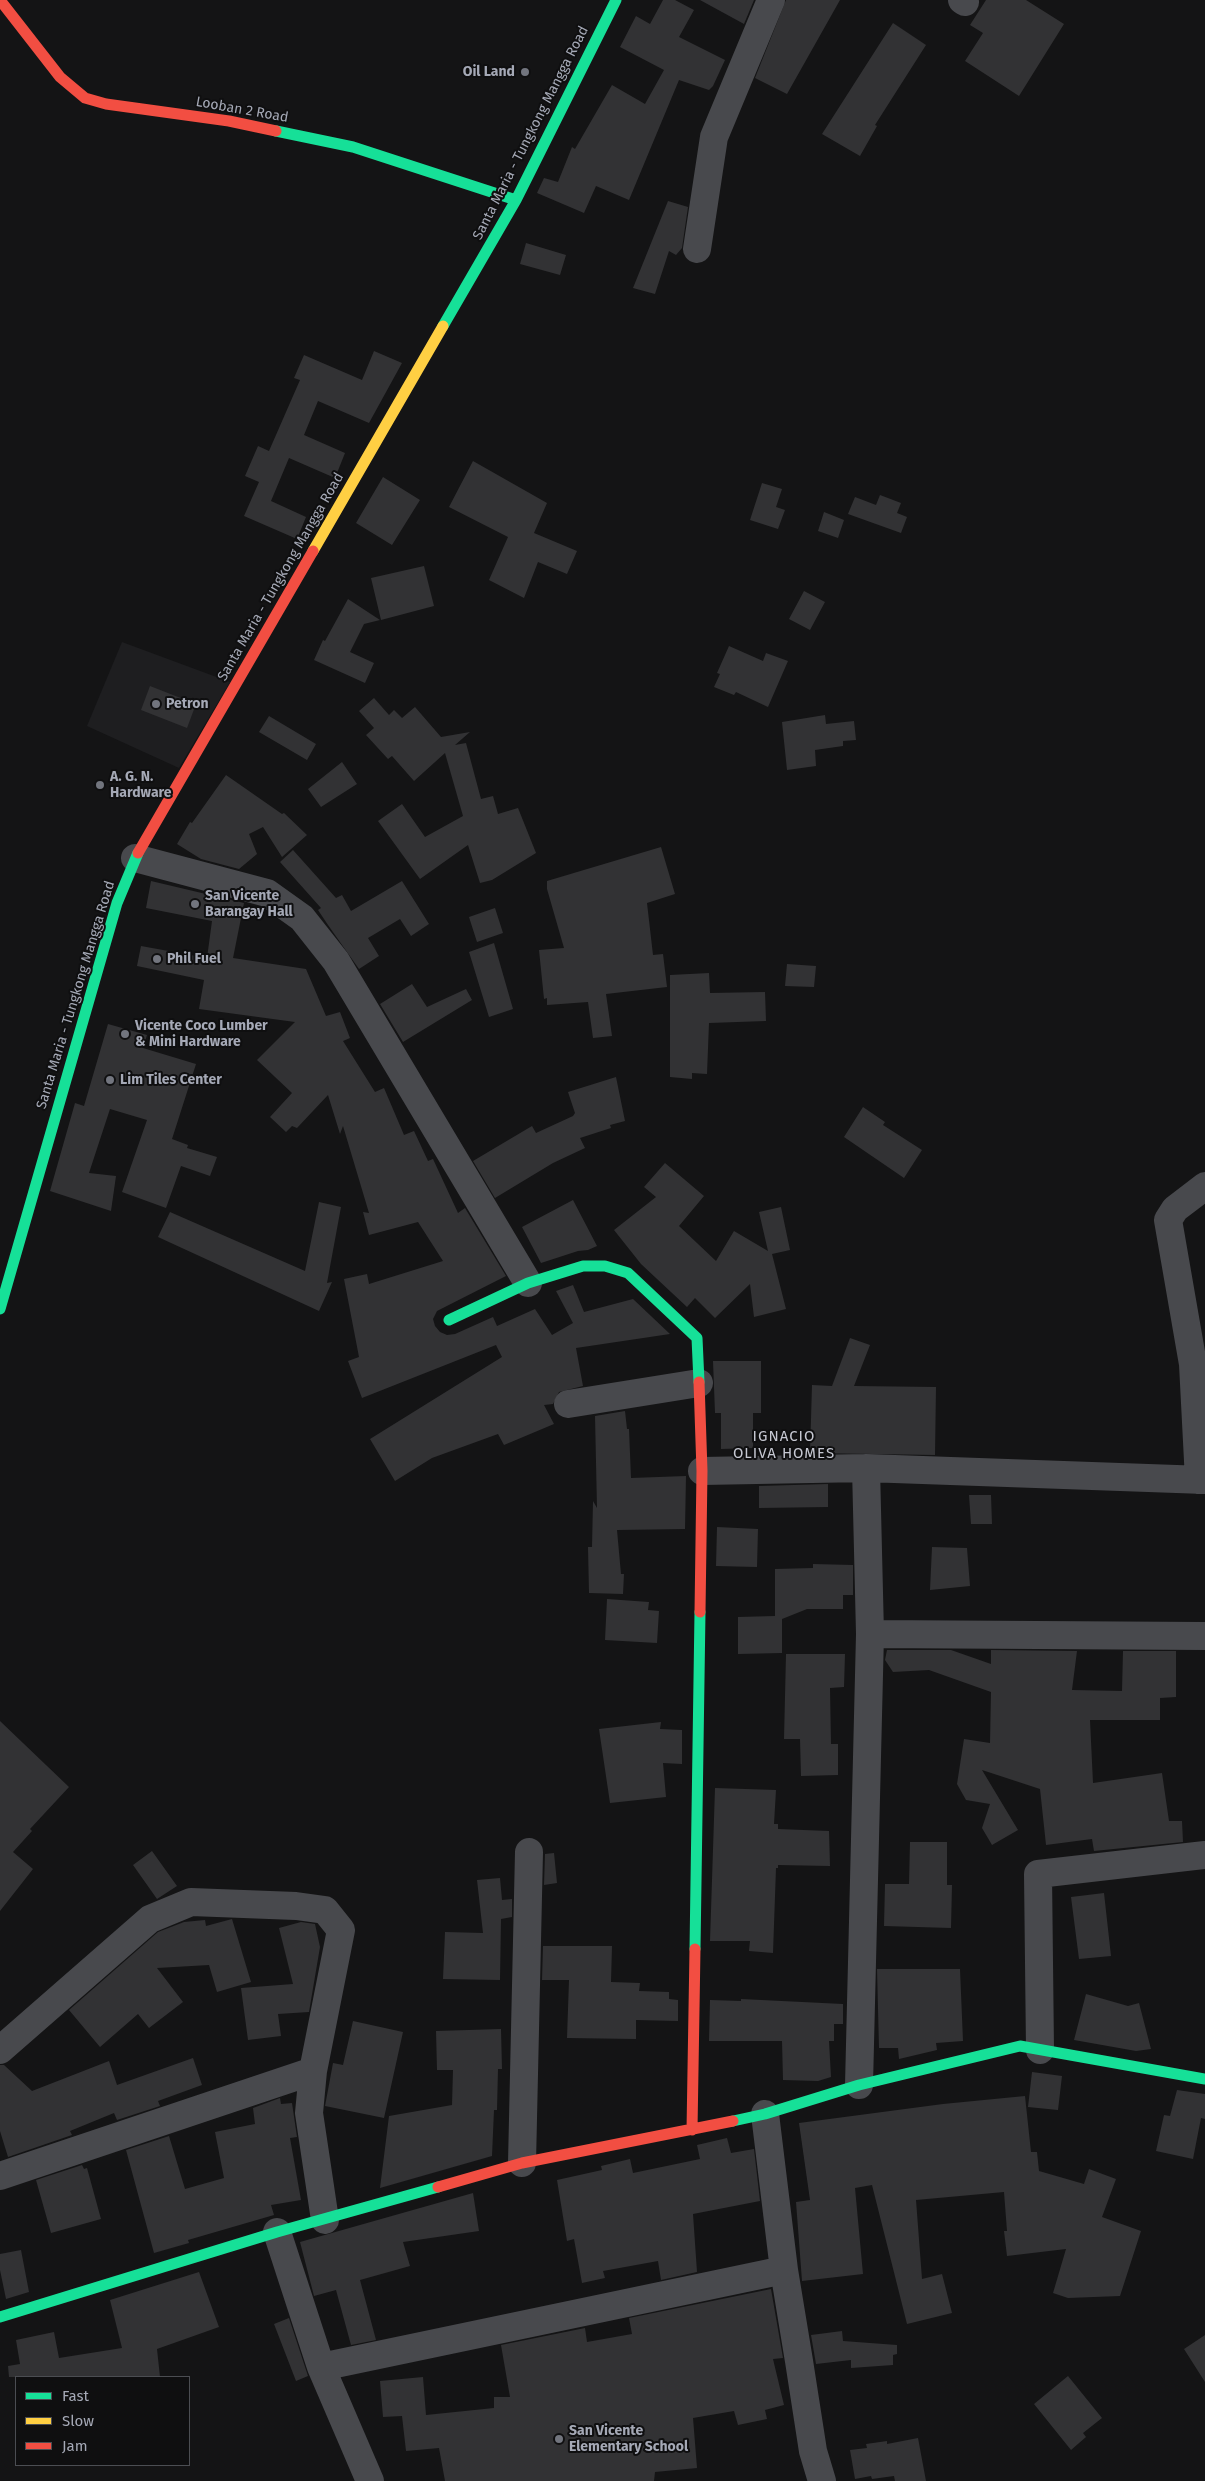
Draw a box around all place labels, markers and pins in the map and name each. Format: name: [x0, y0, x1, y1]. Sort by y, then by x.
place label: Oil Land: [463, 64, 515, 80]
marker: Oil Land: [519, 66, 531, 78]
place label: Petron: [166, 696, 209, 712]
marker: Petron: [150, 698, 162, 710]
place label: A. G. N. Hardware: [110, 769, 171, 802]
marker: A. G. N. Hardware: [94, 779, 106, 791]
place label: San Vicente Barangay Hall: [205, 888, 293, 920]
marker: San Vicente Barangay Hall: [189, 898, 201, 910]
place label: Phil Fuel: [167, 951, 221, 967]
marker: Phil Fuel: [151, 953, 163, 965]
place label: Vicente Coco Lumber & Mini Hardware: [135, 1018, 268, 1050]
marker: Vicente Coco Lumber & Mini Hardware: [119, 1028, 131, 1040]
place label: Lim Tiles Center: [120, 1072, 222, 1088]
marker: Lim Tiles Center: [104, 1074, 116, 1086]
place label: San Vicente Elementary School: [569, 2423, 688, 2456]
marker: San Vicente Elementary School: [553, 2433, 565, 2445]

